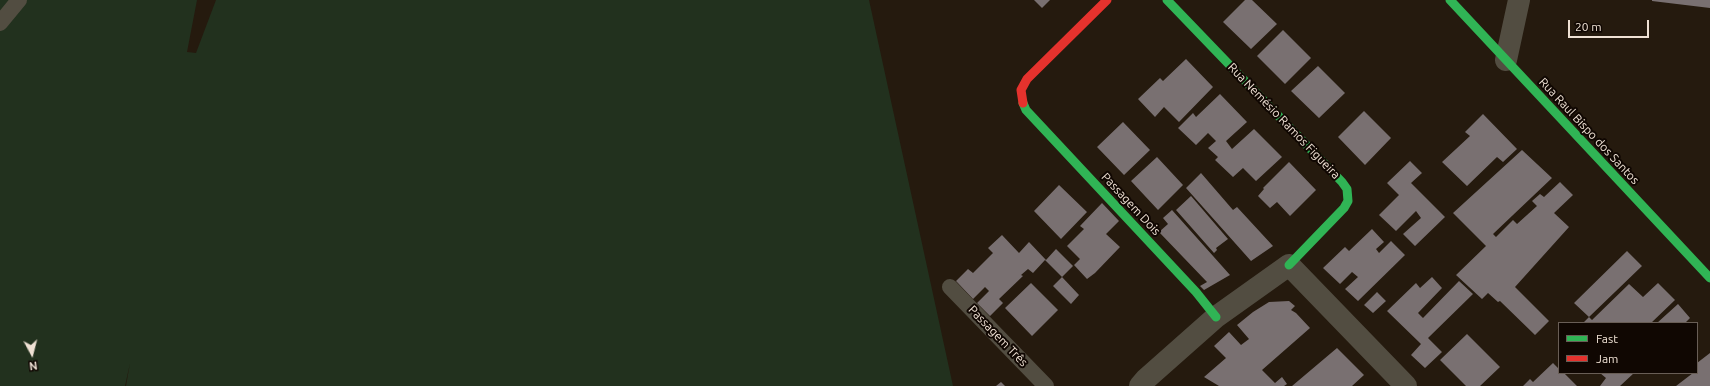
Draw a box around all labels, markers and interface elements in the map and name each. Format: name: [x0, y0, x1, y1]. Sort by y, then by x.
scale bar: [1570, 12, 1651, 38]
text: 20 m: [1575, 20, 1602, 33]
street label: Rua Nemésio Ramos Figueira: [1225, 60, 1343, 182]
street label: Rua Raul Bispo dos Santos: [1536, 75, 1642, 187]
street label: Passagem Dois: [1098, 170, 1164, 238]
street label: Passagem Três: [965, 303, 1031, 369]
legend: [1558, 322, 1698, 374]
text: Fast: [1596, 332, 1618, 345]
north arrow: [12, 334, 52, 374]
text: Jam: [1596, 352, 1618, 365]
text: N: [29, 359, 38, 372]

